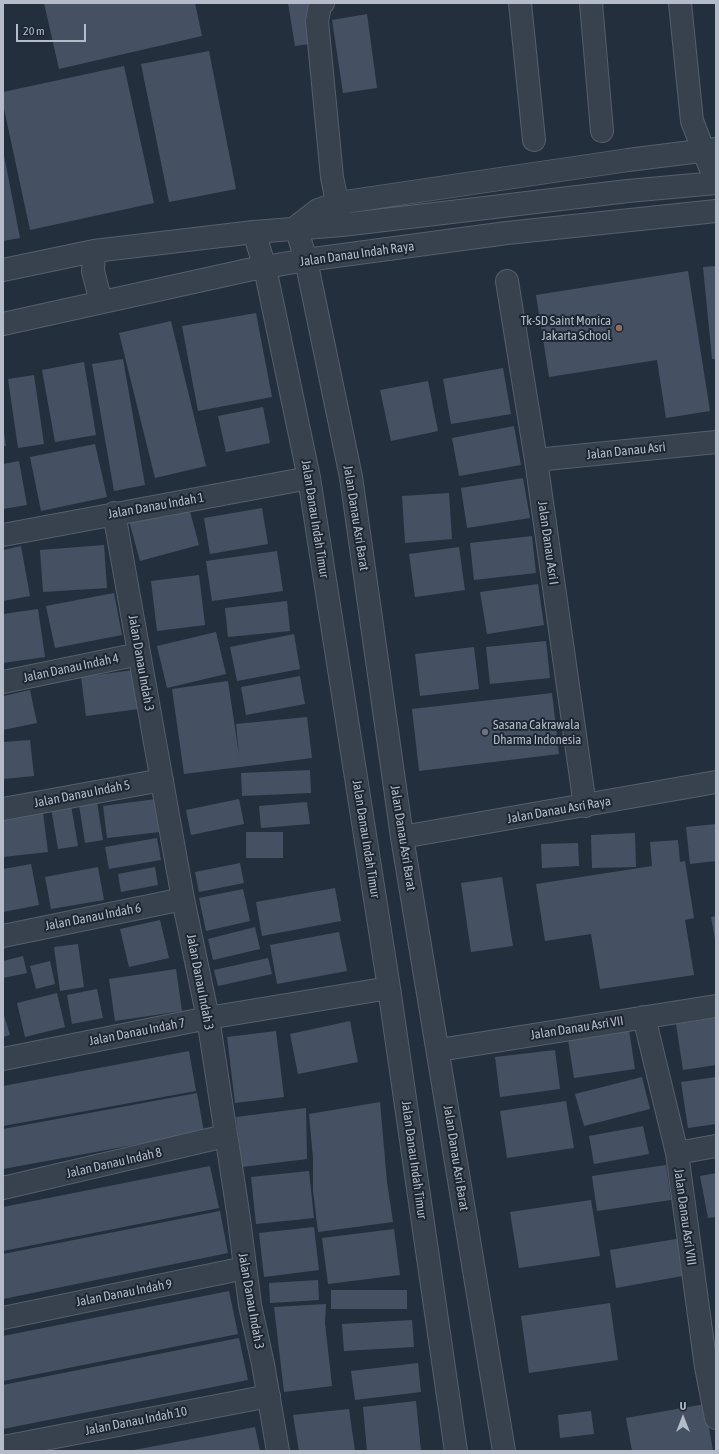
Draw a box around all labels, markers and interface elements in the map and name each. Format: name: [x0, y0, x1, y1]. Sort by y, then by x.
scale bar: [18, 16, 88, 42]
text: 20 m: [23, 24, 45, 38]
street label: Jalan Danau Indah Raya: [299, 238, 415, 270]
place label: Tk-SD Saint Monica Jakarta School: [521, 313, 611, 344]
marker: Tk-SD Saint Monica Jakarta School: [614, 323, 624, 333]
street label: Jalan Danau Asri: [586, 439, 666, 463]
street label: Jalan Danau Indah Timur: [298, 459, 332, 579]
street label: Jalan Danau Asri Barat: [340, 464, 372, 572]
street label: Jalan Danau Indah 1: [107, 490, 205, 522]
street label: Jalan Danau Asri I: [534, 500, 562, 586]
street label: Jalan Danau Indah 3: [125, 614, 157, 712]
street label: Jalan Danau Indah 4: [22, 650, 120, 686]
place label: Sasana Cakrawala Dharma Indonesia: [493, 717, 581, 748]
marker: Sasana Cakrawala Dharma Indonesia: [480, 727, 490, 737]
street label: Jalan Danau Indah 5: [33, 777, 131, 811]
street label: Jalan Danau Indah Timur: [349, 779, 383, 899]
street label: Jalan Danau Asri Barat: [387, 784, 419, 892]
street label: Jalan Danau Asri Raya: [506, 793, 612, 827]
street label: Jalan Danau Indah 6: [44, 900, 142, 934]
street label: Jalan Danau Indah 3: [183, 933, 217, 1031]
street label: Jalan Danau Asri VII: [529, 1013, 625, 1043]
street label: Jalan Danau Indah 7: [88, 1015, 186, 1049]
street label: Jalan Danau Indah Timur: [398, 1100, 430, 1220]
street label: Jalan Danau Asri Barat: [440, 1104, 472, 1212]
street label: Jalan Danau Indah 8: [65, 1144, 163, 1182]
street label: Jalan Danau Asri VIII: [670, 1168, 700, 1266]
street label: Jalan Danau Indah 3: [235, 1252, 267, 1350]
street label: Jalan Danau Indah 9: [75, 1276, 173, 1310]
north arrow: [663, 1398, 703, 1438]
text: U: [680, 1400, 686, 1412]
street label: Jalan Danau Indah 10: [84, 1403, 188, 1439]

